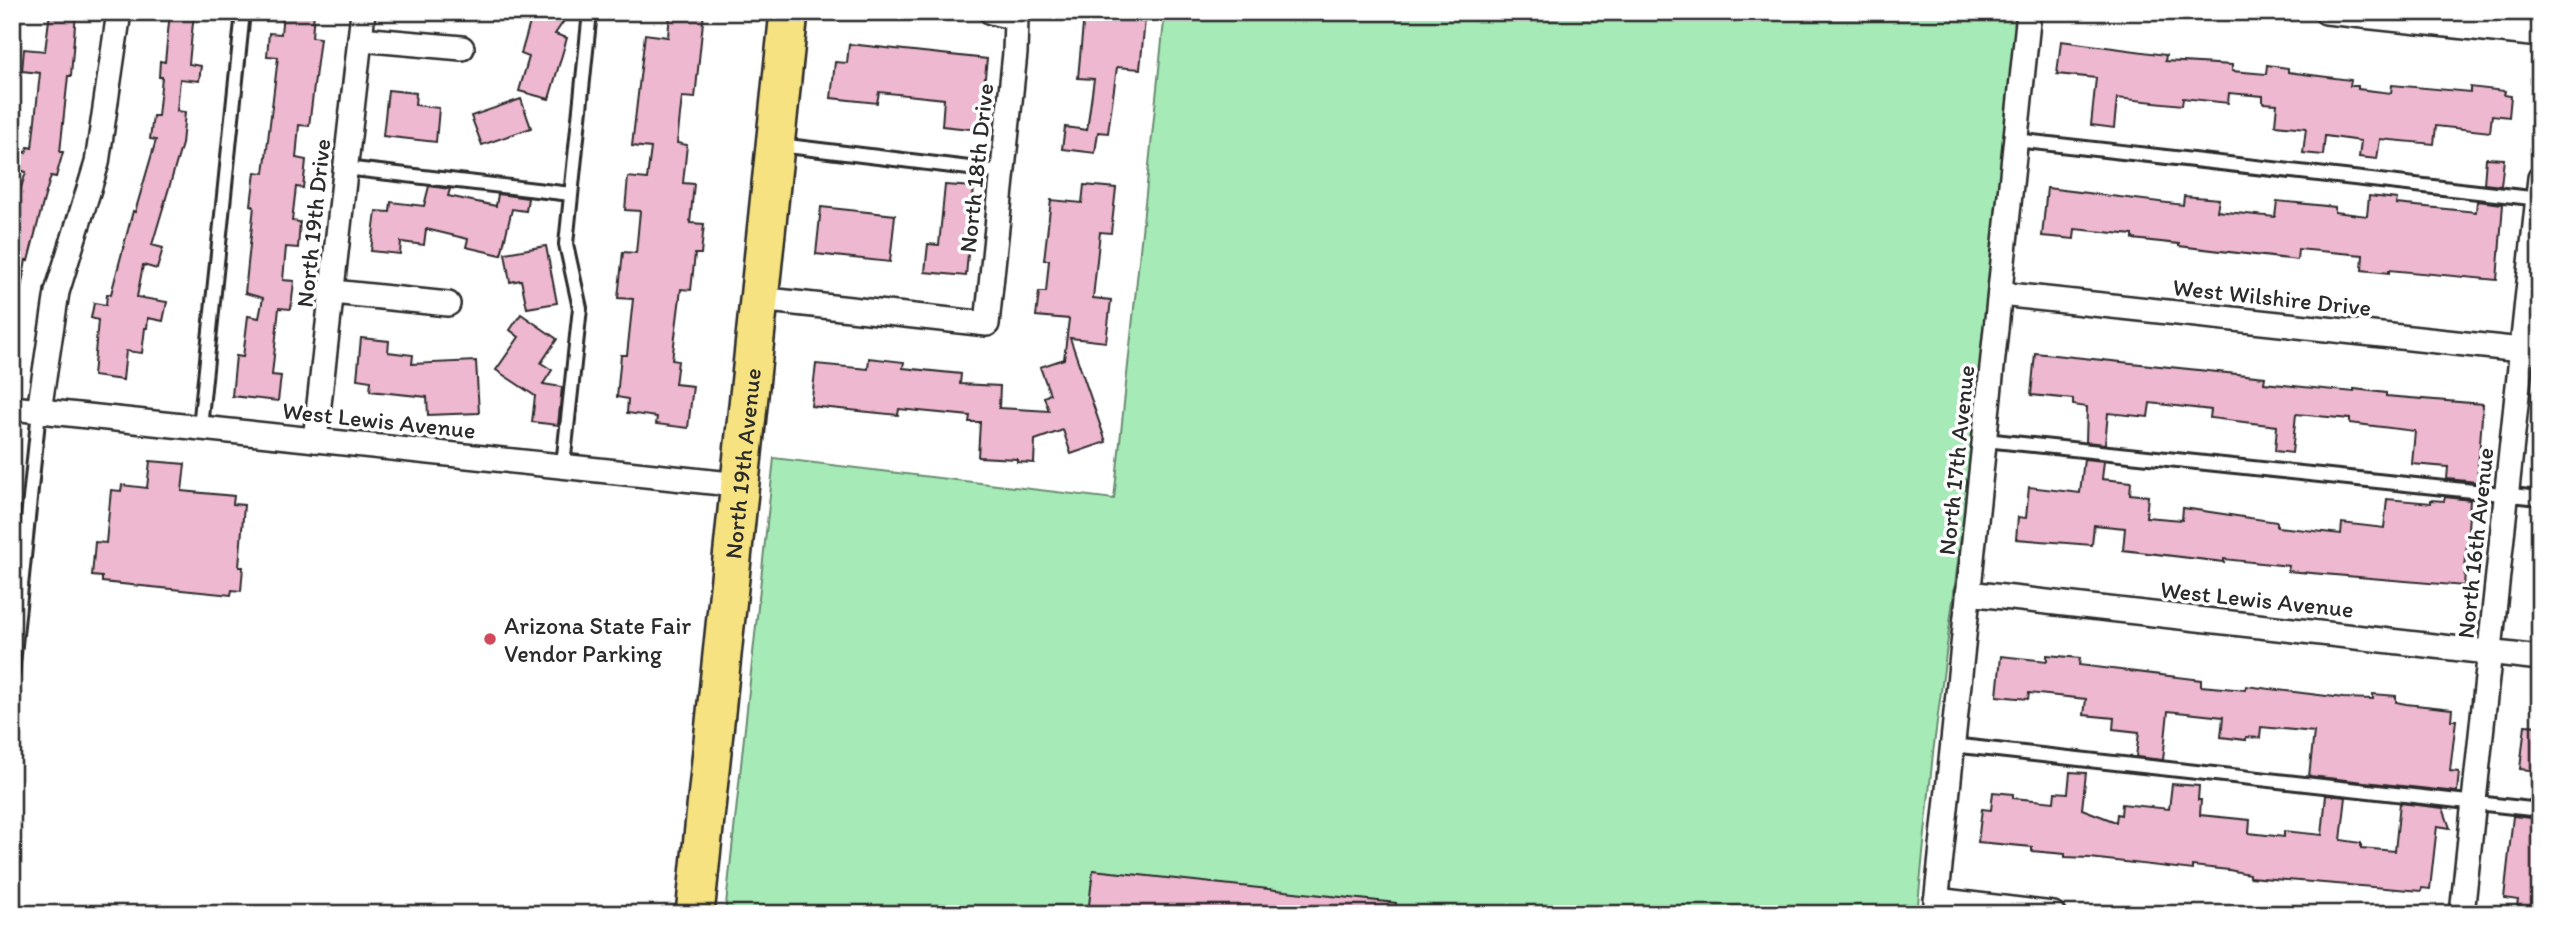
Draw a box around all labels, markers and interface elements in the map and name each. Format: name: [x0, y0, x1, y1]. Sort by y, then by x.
street label: North 18th Drive: [953, 82, 999, 254]
street label: North 19th Drive: [290, 137, 336, 309]
street label: West Wilshire Drive: [2171, 272, 2373, 322]
street label: North 17th Avenue: [1932, 363, 1980, 557]
street label: North 19th Avenue: [718, 367, 766, 560]
street label: West Lewis Avenue: [281, 395, 477, 445]
street label: North 16th Avenue: [2451, 446, 2499, 640]
street label: West Lewis Avenue: [2159, 574, 2355, 624]
place label: Arizona State Fair Vendor Parking: [504, 611, 691, 668]
marker: Arizona State Fair Vendor Parking: [482, 631, 498, 647]

